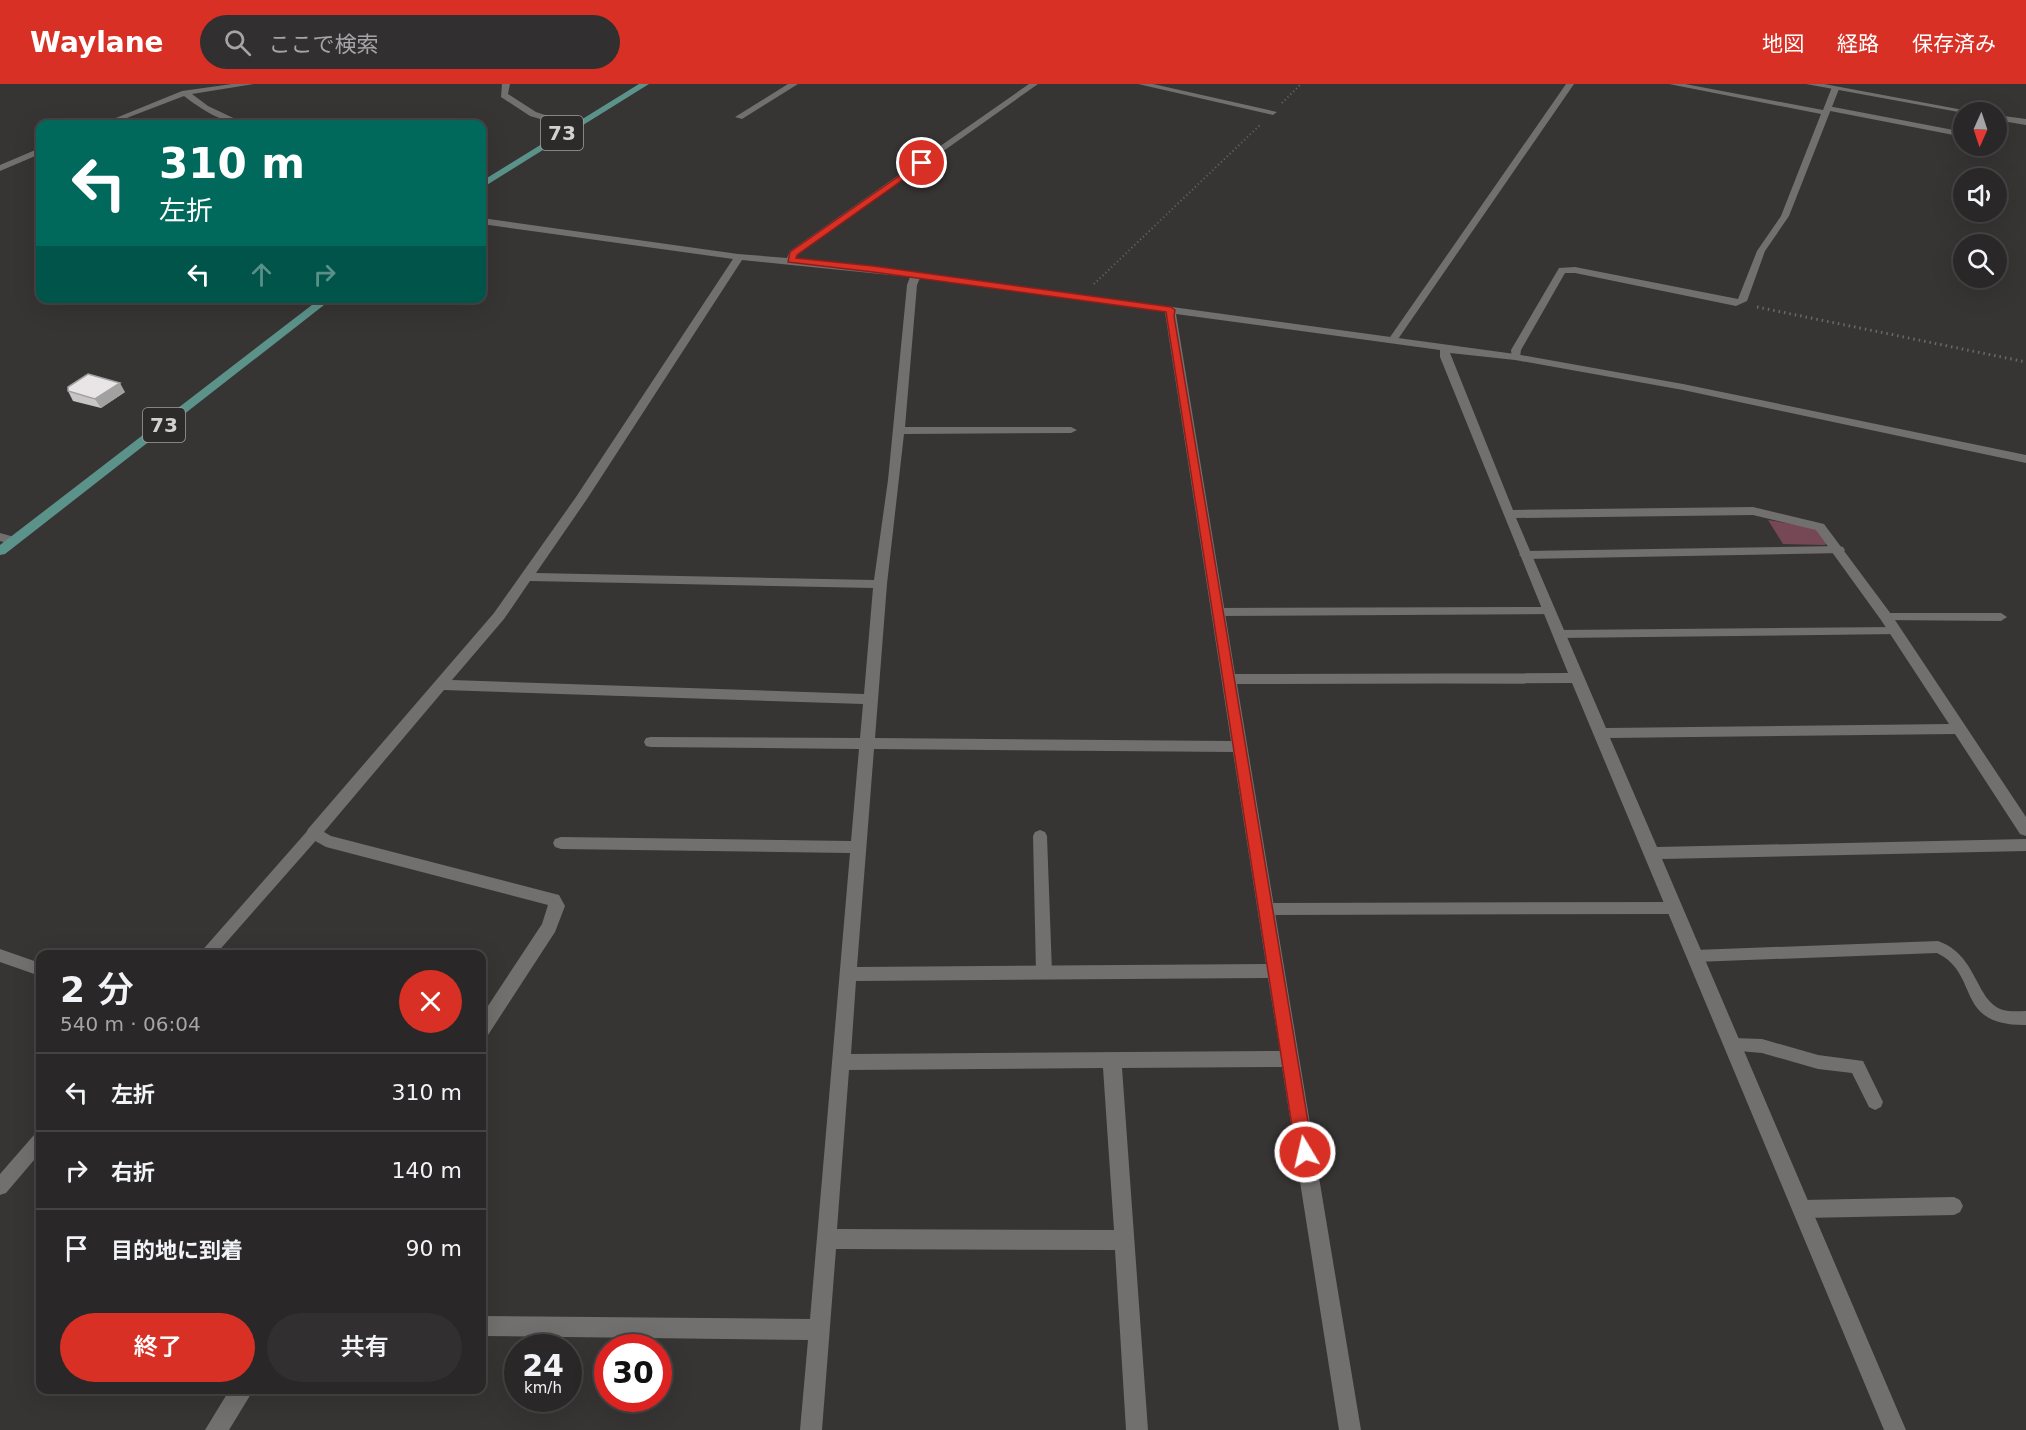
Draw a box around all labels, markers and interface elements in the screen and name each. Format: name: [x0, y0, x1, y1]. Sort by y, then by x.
search box: [200, 15, 620, 69]
text: Waylane: [30, 26, 164, 59]
icon: search: [221, 26, 254, 59]
text: ここで検索: [269, 32, 379, 57]
text: 地図: [1762, 32, 1804, 56]
text: 経路: [1837, 32, 1879, 56]
text: 保存済み: [1912, 32, 1996, 56]
north arrow: [1953, 102, 2007, 156]
map controls: [1953, 102, 2007, 288]
road number: 73: [541, 116, 583, 150]
pin: [896, 137, 947, 188]
text: 310 m: [159, 139, 305, 188]
icon: left: [60, 144, 138, 222]
icon: arrive: [905, 146, 938, 179]
button: sound: [1953, 168, 2007, 222]
text: 左折: [159, 195, 213, 226]
button: search: [1953, 234, 2007, 288]
icon: left: [182, 258, 215, 291]
icon: ahead: [245, 258, 278, 291]
icon: right: [308, 258, 341, 291]
road number: 73: [143, 408, 185, 442]
text: 2 分: [60, 969, 134, 1010]
button: close: [399, 970, 462, 1033]
text: 540 m · 06:04: [60, 1012, 201, 1036]
icon: left: [60, 1076, 93, 1109]
text: 310 m: [392, 1080, 462, 1105]
text: 左折: [111, 1082, 155, 1107]
position arrow: [1273, 1120, 1337, 1184]
icon: right: [60, 1154, 93, 1187]
text: 140 m: [392, 1158, 462, 1183]
text: 右折: [111, 1160, 155, 1185]
icon: arrive: [60, 1232, 93, 1265]
text: 90 m: [406, 1236, 462, 1261]
text: 目的地に到着: [111, 1238, 243, 1263]
button: 終了: [60, 1313, 255, 1382]
button: 共有: [267, 1313, 462, 1382]
speed limit sign: 30: [594, 1334, 672, 1412]
text: 24: [522, 1348, 564, 1383]
text: km/h: [524, 1379, 562, 1397]

